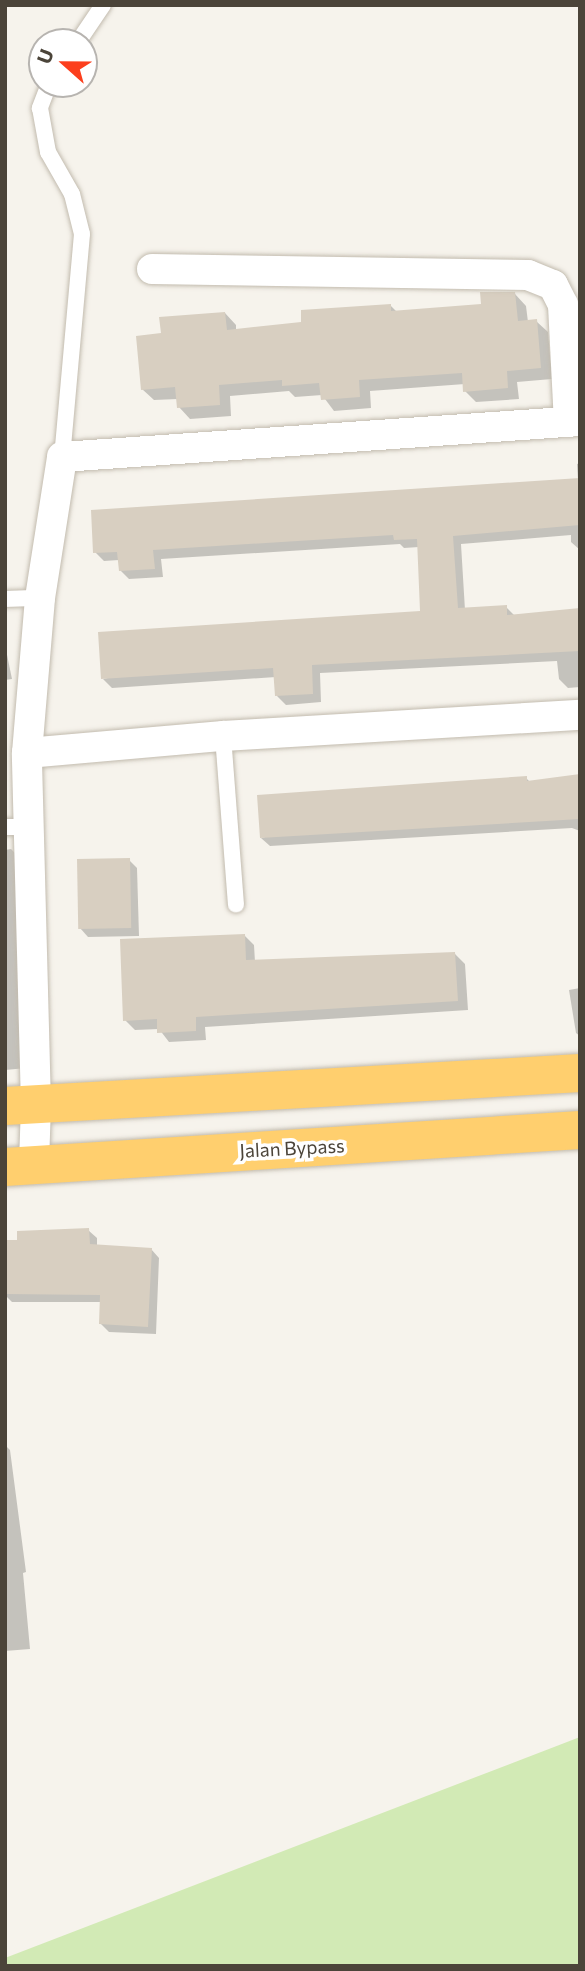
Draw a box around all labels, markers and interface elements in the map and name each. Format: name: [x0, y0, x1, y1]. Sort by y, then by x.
north arrow: [28, 28, 98, 98]
text: U: [32, 45, 58, 67]
street label: Jalan Bypass: [239, 1134, 345, 1162]

